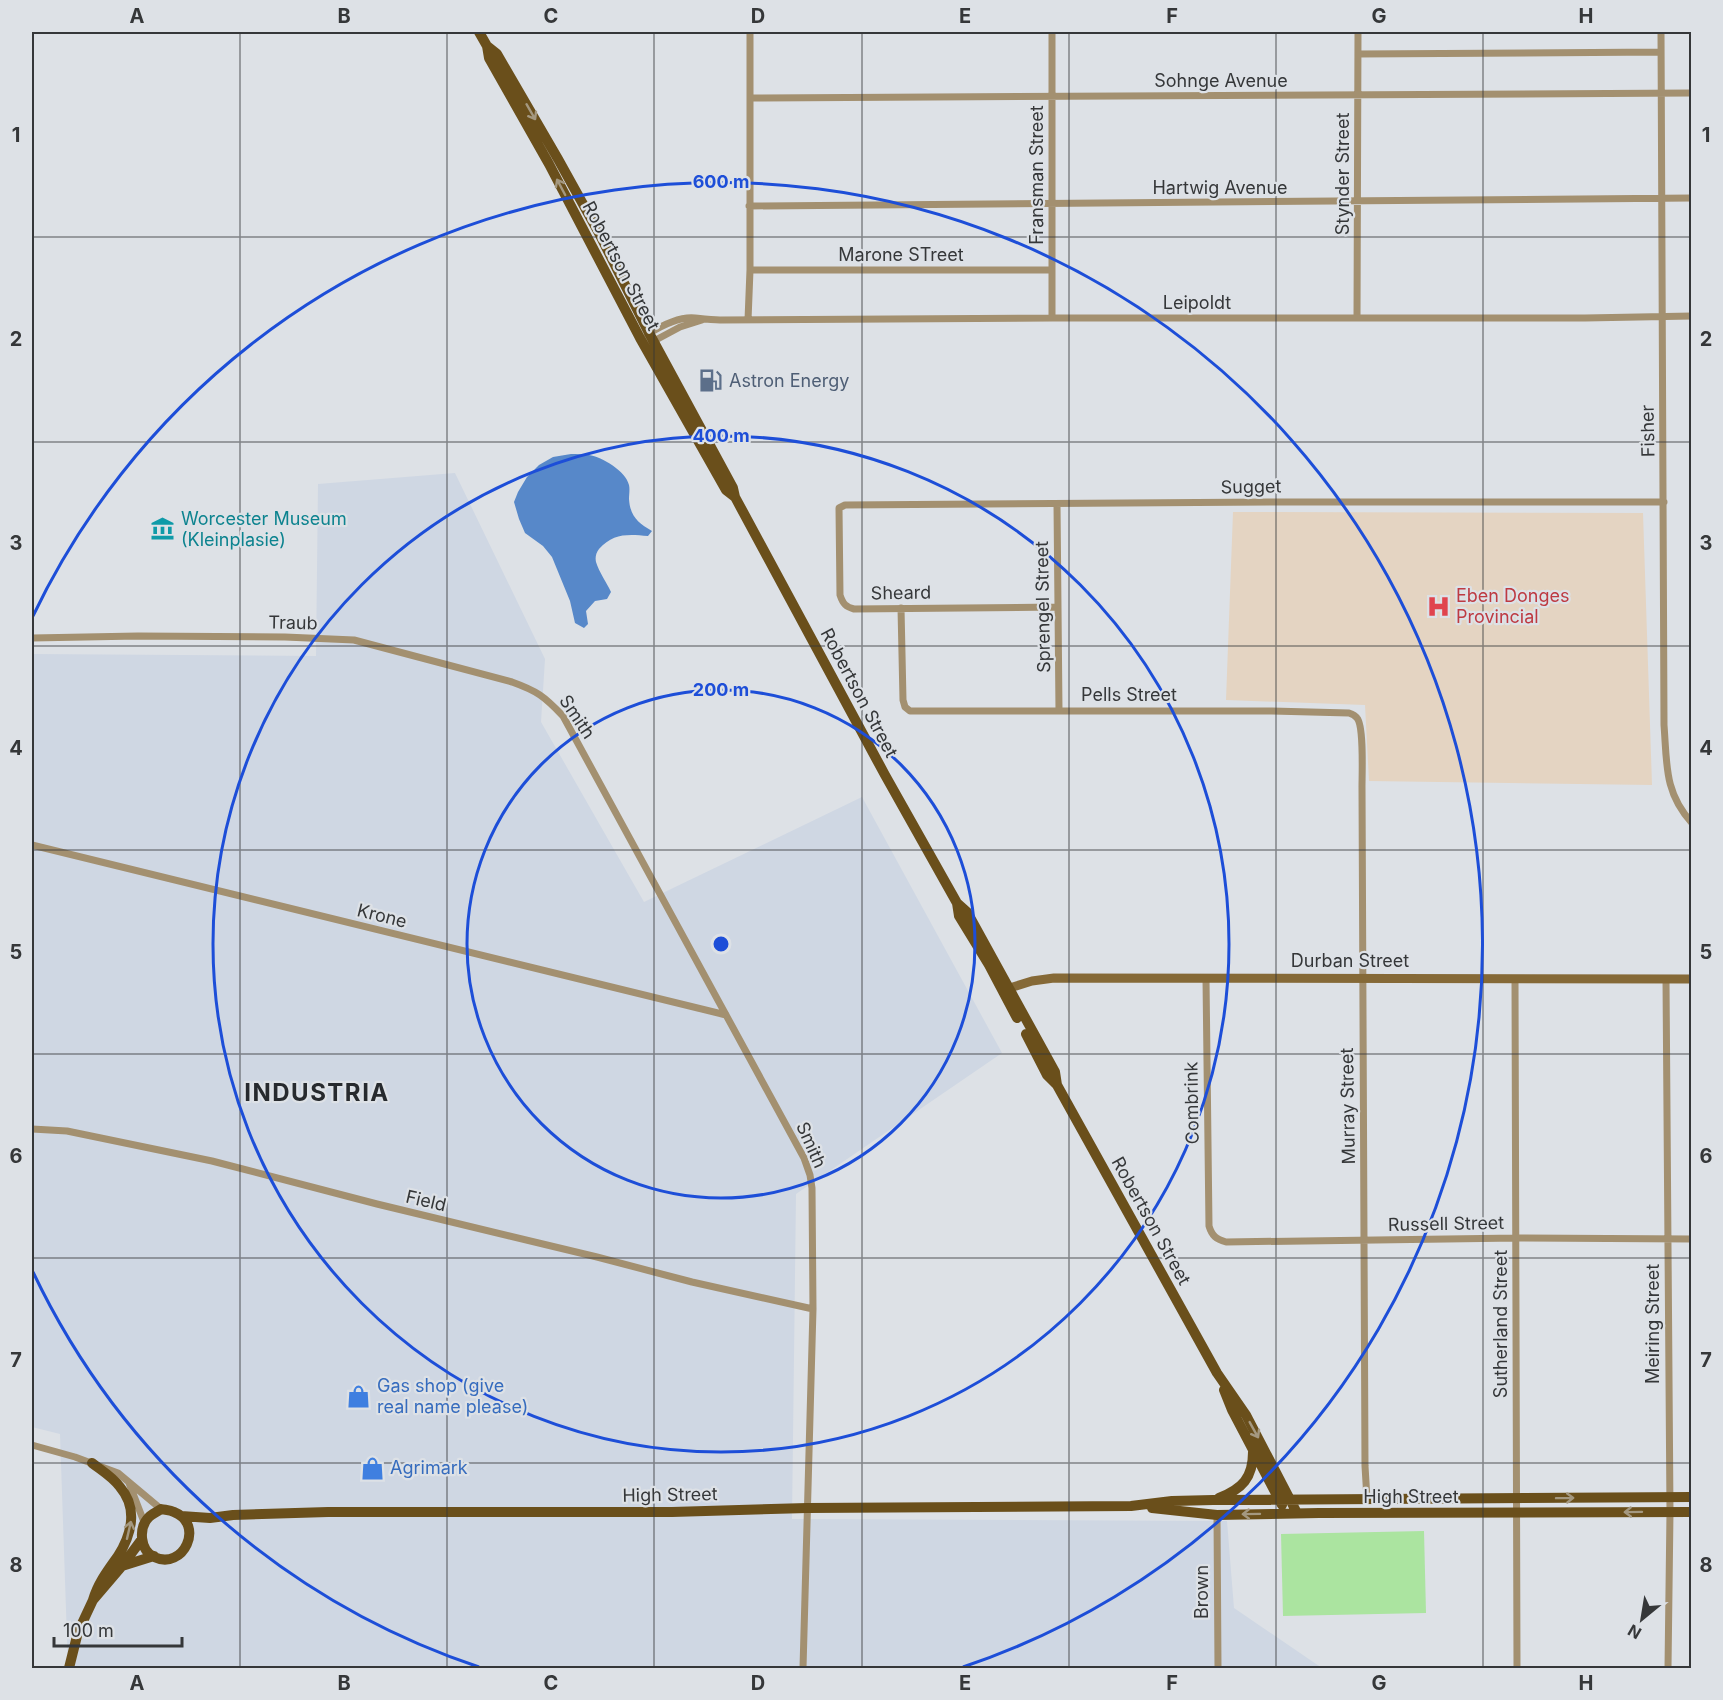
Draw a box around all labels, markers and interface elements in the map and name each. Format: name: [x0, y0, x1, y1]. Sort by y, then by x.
text: A: [130, 4, 145, 28]
text: B: [337, 4, 351, 28]
text: C: [544, 4, 558, 28]
text: D: [751, 4, 765, 28]
text: E: [959, 4, 971, 28]
text: F: [1166, 4, 1178, 28]
text: G: [1371, 4, 1387, 28]
text: H: [1579, 4, 1593, 28]
street label: Sohnge Avenue: [1154, 70, 1288, 91]
one-way arrow: [525, 103, 537, 120]
street label: Fransman Street: [1026, 105, 1047, 245]
street label: Stynder Street: [1332, 113, 1353, 235]
text: 1: [12, 123, 20, 147]
text: 1: [1702, 123, 1710, 147]
text: 600 m: [693, 171, 749, 192]
street label: Hartwig Avenue: [1152, 177, 1288, 198]
one-way arrow: [555, 179, 567, 196]
street label: Robertson Street: [579, 198, 664, 334]
street label: Marone STreet: [838, 244, 964, 265]
street label: Leipoldt: [1163, 292, 1231, 313]
text: 2: [10, 327, 22, 351]
text: 2: [1700, 327, 1712, 351]
fuel station icon: Astron Energy: [698, 368, 724, 394]
place label: Astron Energy: [729, 370, 849, 391]
street label: Fisher: [1637, 404, 1658, 457]
text: 400 m: [692, 425, 750, 446]
street label: Sugget: [1220, 475, 1282, 498]
place label: Worcester Museum (Kleinplasie): [181, 508, 347, 550]
museum icon: Worcester Museum (Kleinplasie): [150, 516, 176, 542]
text: 3: [10, 531, 22, 555]
text: 3: [1700, 531, 1712, 555]
street label: Sprengel Street: [1031, 541, 1054, 673]
street label: Sheard: [871, 581, 931, 604]
place label: Eben Donges Provincial: [1456, 585, 1569, 627]
hospital icon: Eben Donges Provincial: [1425, 593, 1451, 619]
street label: Traub: [268, 612, 318, 633]
street label: Robertson Street: [817, 625, 902, 761]
text: 200 m: [693, 679, 749, 700]
street label: Pells Street: [1081, 684, 1177, 705]
street label: Smith: [555, 691, 600, 743]
text: 4: [9, 736, 23, 760]
text: 4: [1699, 736, 1713, 760]
street label: Krone: [355, 899, 409, 932]
centre of rings: [711, 934, 731, 954]
text: 5: [10, 940, 22, 964]
text: 5: [1700, 940, 1712, 964]
street label: Durban Street: [1291, 950, 1409, 971]
street label: Murray Street: [1336, 1047, 1359, 1164]
street label: Combrink: [1180, 1061, 1203, 1145]
district label: INDUSTRIA: [244, 1078, 390, 1107]
street label: Smith: [792, 1119, 831, 1171]
text: 6: [10, 1144, 23, 1168]
text: 6: [1700, 1144, 1713, 1168]
street label: Robertson Street: [1108, 1153, 1195, 1289]
street label: Field: [404, 1186, 448, 1215]
street label: Russell Street: [1388, 1212, 1504, 1235]
street label: Sutherland Street: [1490, 1250, 1511, 1398]
street label: Meiring Street: [1642, 1264, 1663, 1384]
text: 7: [10, 1348, 22, 1372]
text: 7: [1700, 1348, 1712, 1372]
place label: Gas shop (give real name please): [377, 1375, 528, 1417]
shop icon: Gas shop (give real name please): [346, 1383, 372, 1409]
one-way arrow: [1248, 1421, 1260, 1438]
shop icon: Agrimark: [359, 1455, 385, 1481]
place label: Agrimark: [390, 1457, 468, 1478]
street label: High Street: [622, 1483, 718, 1506]
street label: High Street: [1363, 1486, 1459, 1507]
one-way arrow: [1555, 1492, 1575, 1503]
one-way arrow: [1624, 1507, 1644, 1518]
one-way arrow: [1242, 1509, 1262, 1520]
one-way arrow: [124, 1521, 135, 1540]
text: 8: [9, 1553, 23, 1577]
text: 8: [1699, 1553, 1713, 1577]
street label: Brown: [1191, 1565, 1212, 1619]
north arrow: [1612, 1589, 1672, 1649]
scale bar: [54, 1610, 182, 1648]
text: 100 m: [63, 1620, 114, 1641]
text: N: [1624, 1620, 1645, 1644]
text: A: [130, 1671, 145, 1695]
text: B: [337, 1671, 351, 1695]
text: C: [544, 1671, 558, 1695]
text: D: [751, 1671, 765, 1695]
text: E: [959, 1671, 971, 1695]
text: F: [1166, 1671, 1178, 1695]
text: G: [1371, 1671, 1387, 1695]
text: H: [1579, 1671, 1593, 1695]

